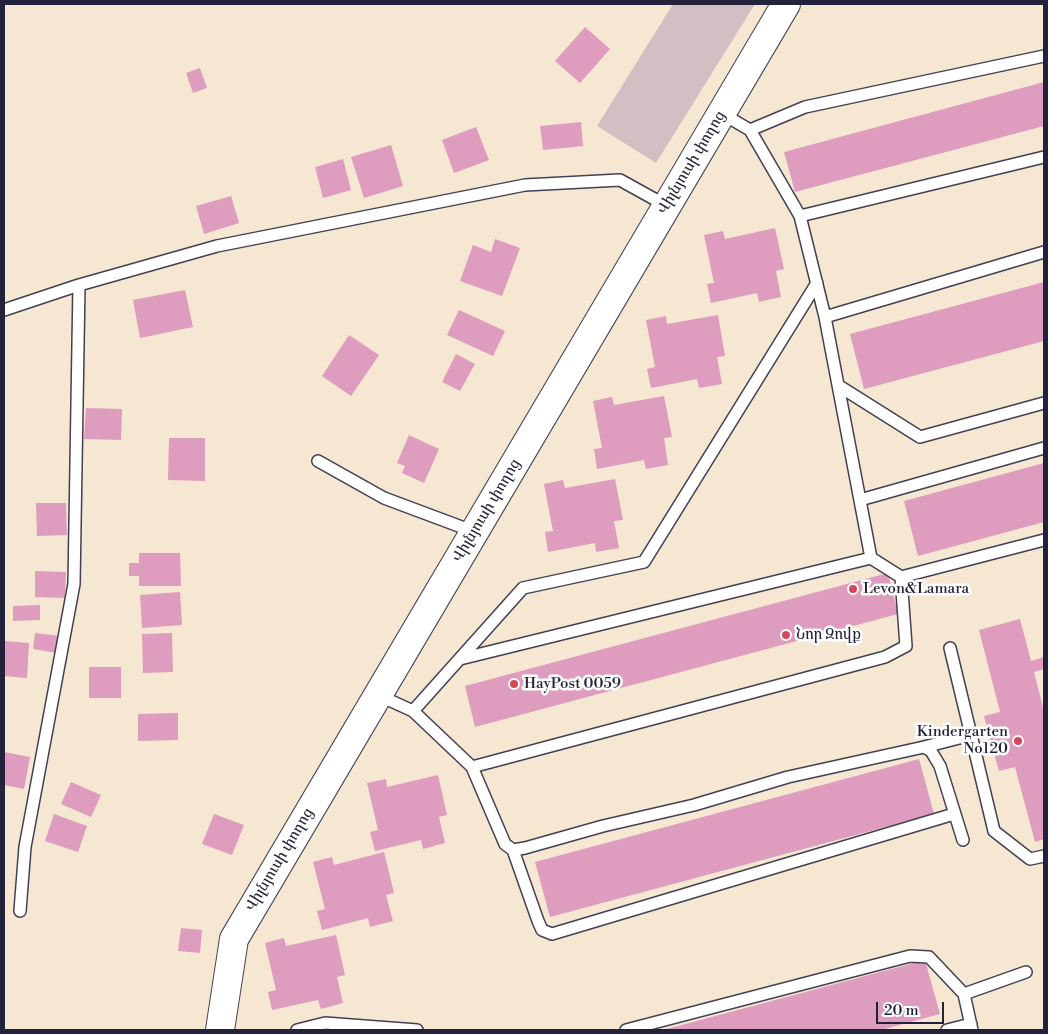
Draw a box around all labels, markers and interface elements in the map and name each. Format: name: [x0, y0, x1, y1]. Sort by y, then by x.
street label: Վիլնյուսի փողոց: [654, 108, 730, 218]
street label: Վիլնյուսի փողոց: [449, 456, 525, 566]
place label: Levon&Lamara: [863, 580, 969, 598]
marker: Levon&Lamara: [847, 583, 859, 595]
place label: Նոր Զովք: [796, 626, 861, 644]
marker: Նոր Զովք: [780, 629, 792, 641]
place label: HayPost 0059: [524, 675, 621, 693]
marker: HayPost 0059: [508, 678, 520, 690]
place label: Kindergarten No120: [917, 723, 1008, 758]
marker: Kindergarten No120: [1012, 735, 1024, 747]
street label: Վիլնյուսի փողոց: [242, 805, 318, 915]
scale bar: [878, 992, 946, 1024]
text: 20 m: [884, 1001, 919, 1020]

